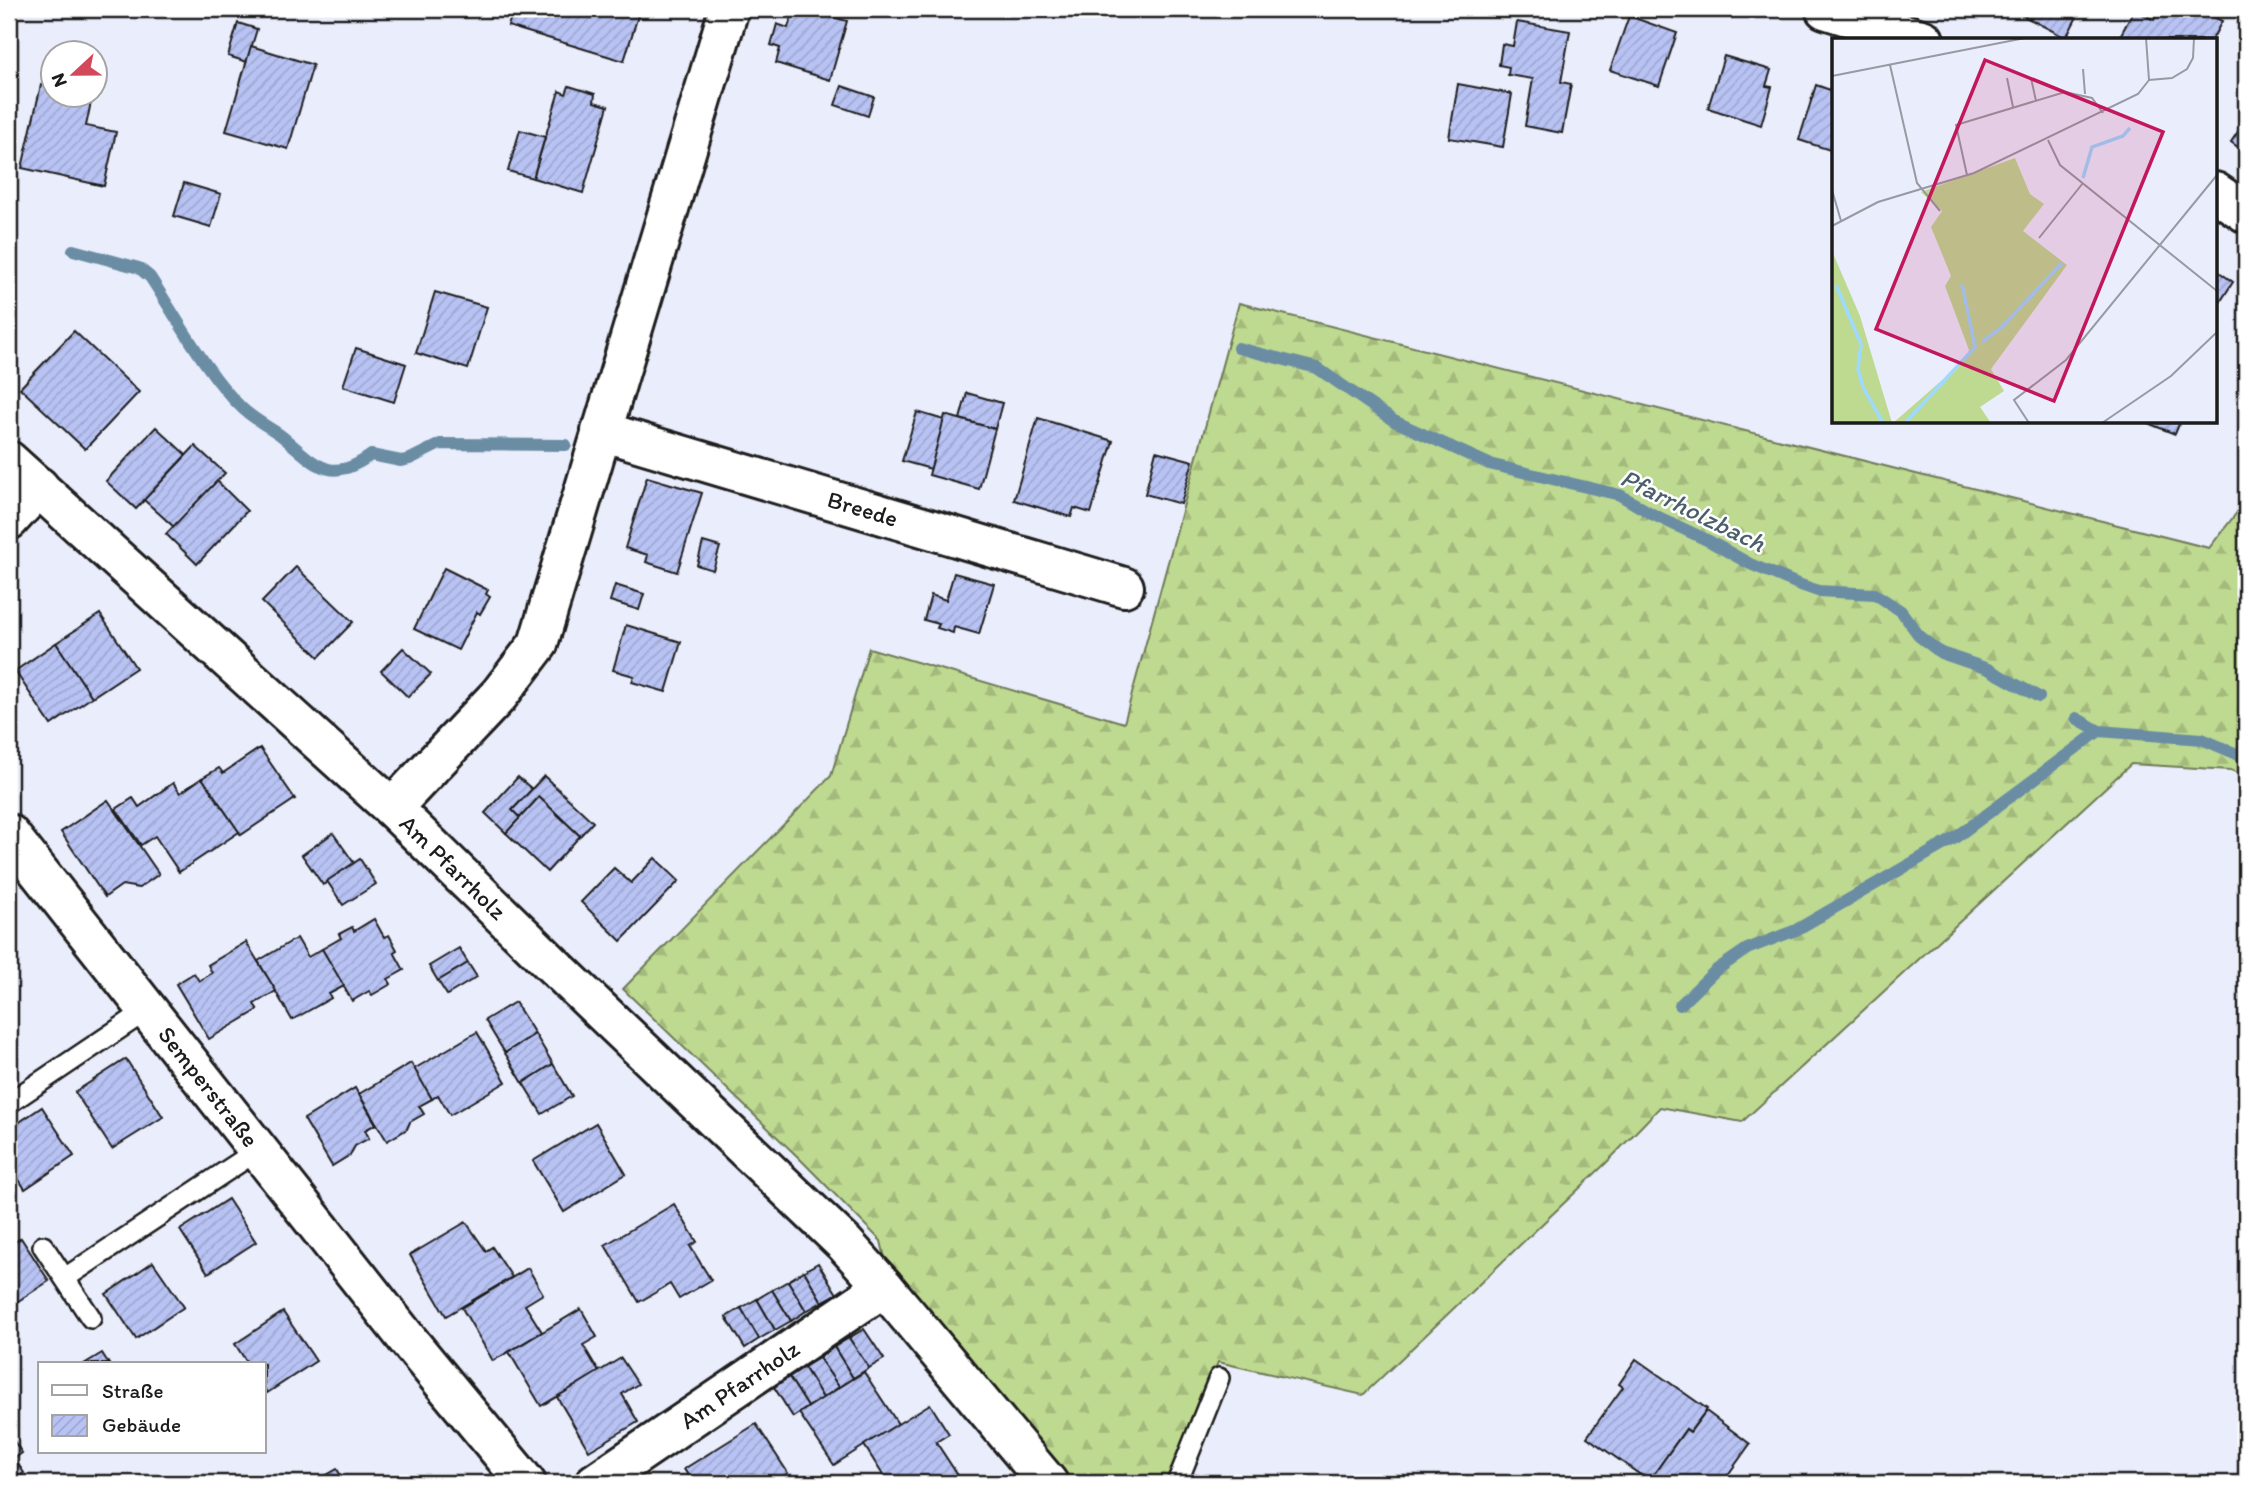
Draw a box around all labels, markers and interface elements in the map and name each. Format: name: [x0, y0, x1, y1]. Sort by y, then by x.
north arrow: [38, 38, 108, 108]
inset map: [1832, 38, 2216, 424]
text: N: [46, 70, 72, 90]
water label: Pfarrholzbach: [1615, 461, 1771, 559]
street label: Breede: [824, 484, 902, 533]
street label: Am Pfarrholz: [394, 809, 513, 926]
street label: Semperstraße: [152, 1020, 265, 1153]
street label: Am Pfarrholz: [674, 1334, 805, 1435]
legend: [38, 1362, 266, 1454]
text: Straße: [102, 1378, 163, 1403]
text: Gebäude: [102, 1412, 181, 1437]

